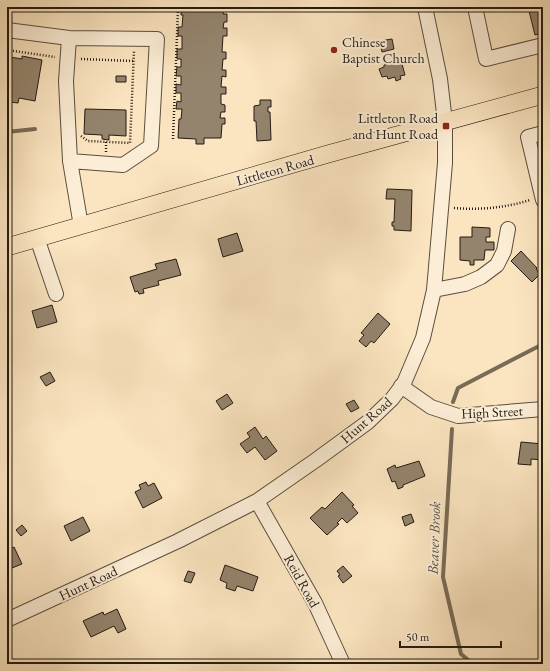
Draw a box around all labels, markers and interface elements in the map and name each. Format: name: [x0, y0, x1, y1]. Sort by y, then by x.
place label: Chinese Baptist Church: [342, 33, 425, 67]
marker: Chinese Baptist Church: [329, 45, 339, 55]
place label: Littleton Road and Hunt Road: [353, 109, 439, 143]
marker: Littleton Road and Hunt Road: [441, 121, 451, 131]
street label: Littleton Road: [234, 150, 317, 190]
street label: Hunt Road: [336, 392, 396, 447]
street label: High Street: [461, 401, 524, 423]
water label: Beaver Brook: [423, 501, 444, 576]
street label: Reid Road: [280, 551, 324, 612]
street label: Hunt Road: [56, 561, 121, 604]
scale bar: [400, 623, 501, 649]
text: 50 m: [406, 629, 430, 645]

